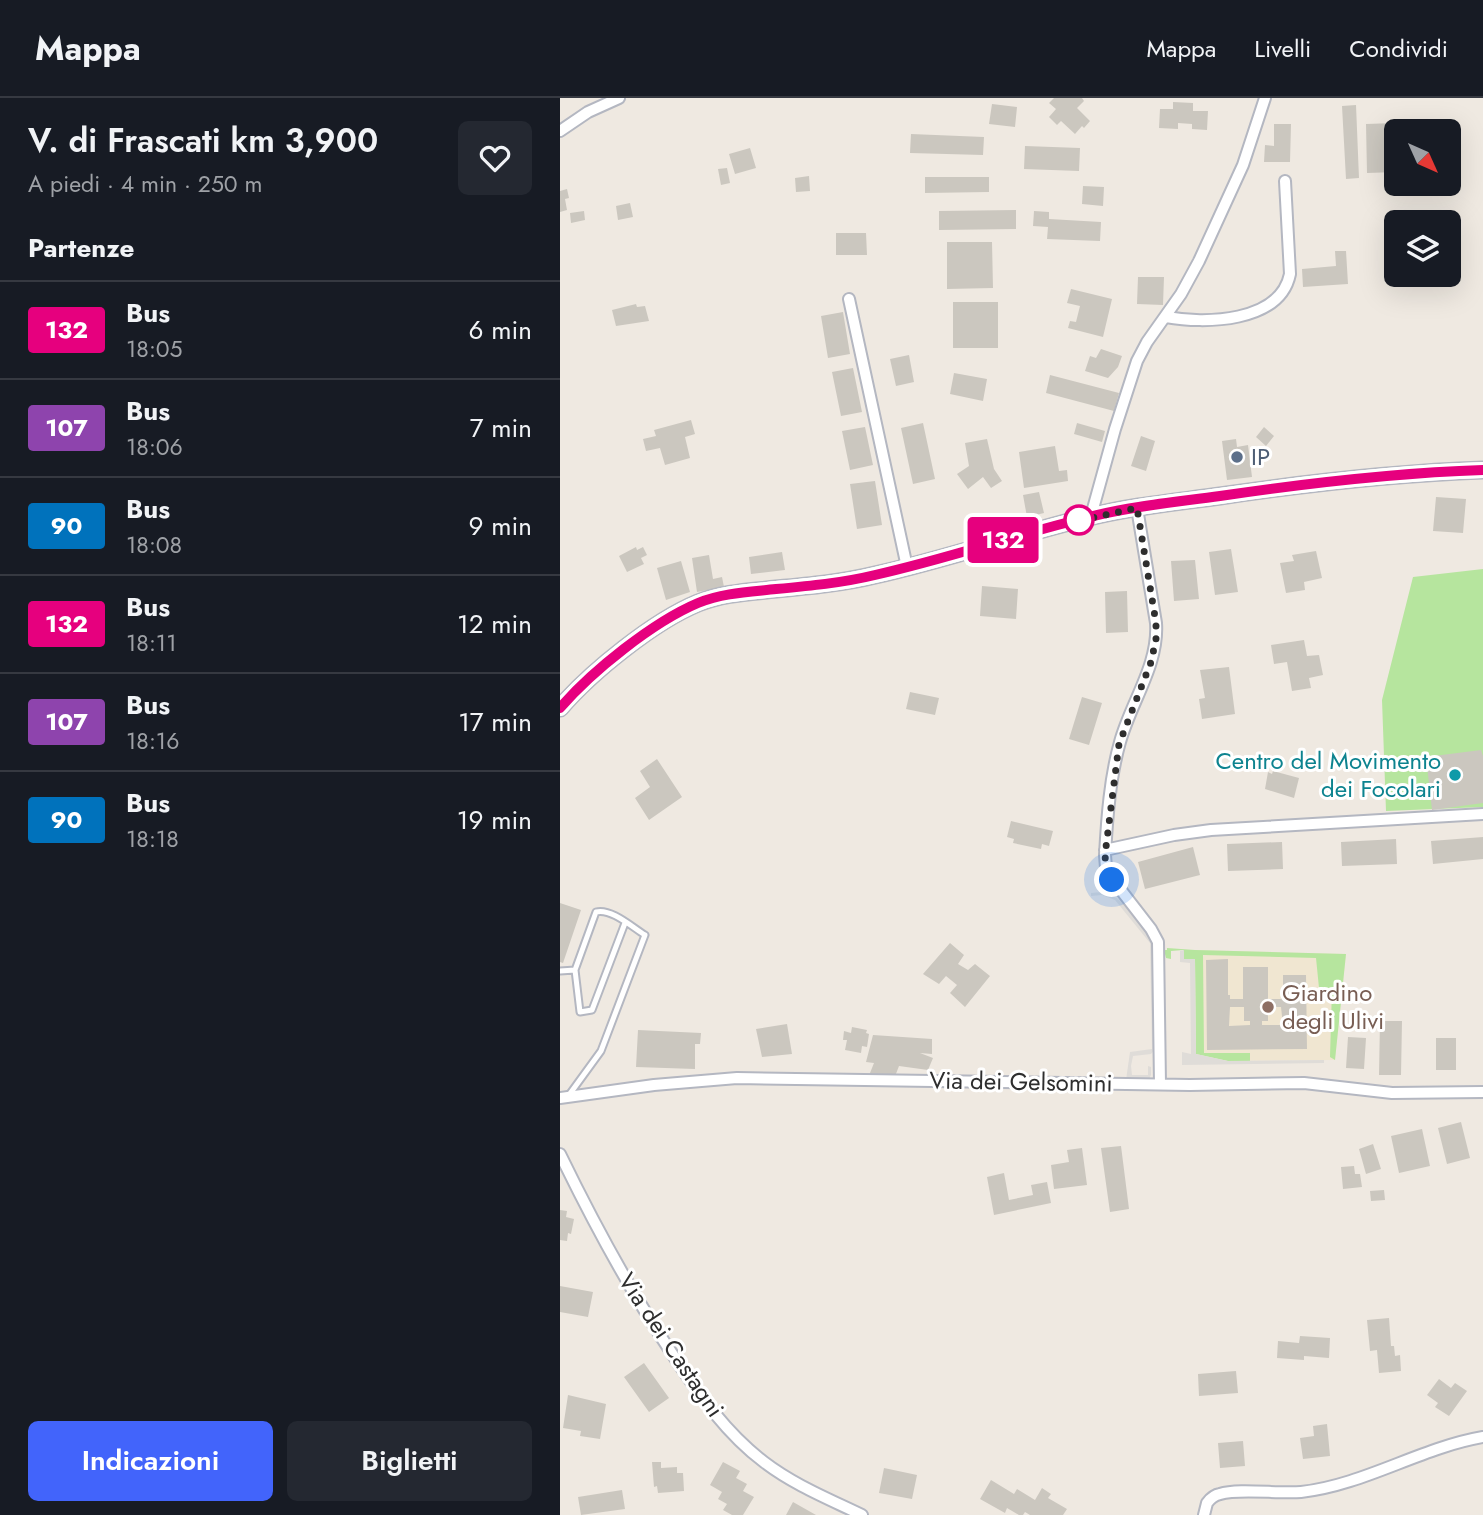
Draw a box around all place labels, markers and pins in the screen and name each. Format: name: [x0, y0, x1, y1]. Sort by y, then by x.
place label: IP: [1251, 439, 1270, 474]
marker: IP: [1229, 449, 1245, 465]
unlabelled marker: [1064, 505, 1094, 535]
place label: Centro del Movimento dei Focolari: [1215, 743, 1441, 806]
marker: Centro del Movimento dei Focolari: [1447, 767, 1463, 783]
place label: Giardino degli Ulivi: [1282, 975, 1384, 1038]
marker: Giardino degli Ulivi: [1260, 999, 1276, 1015]

